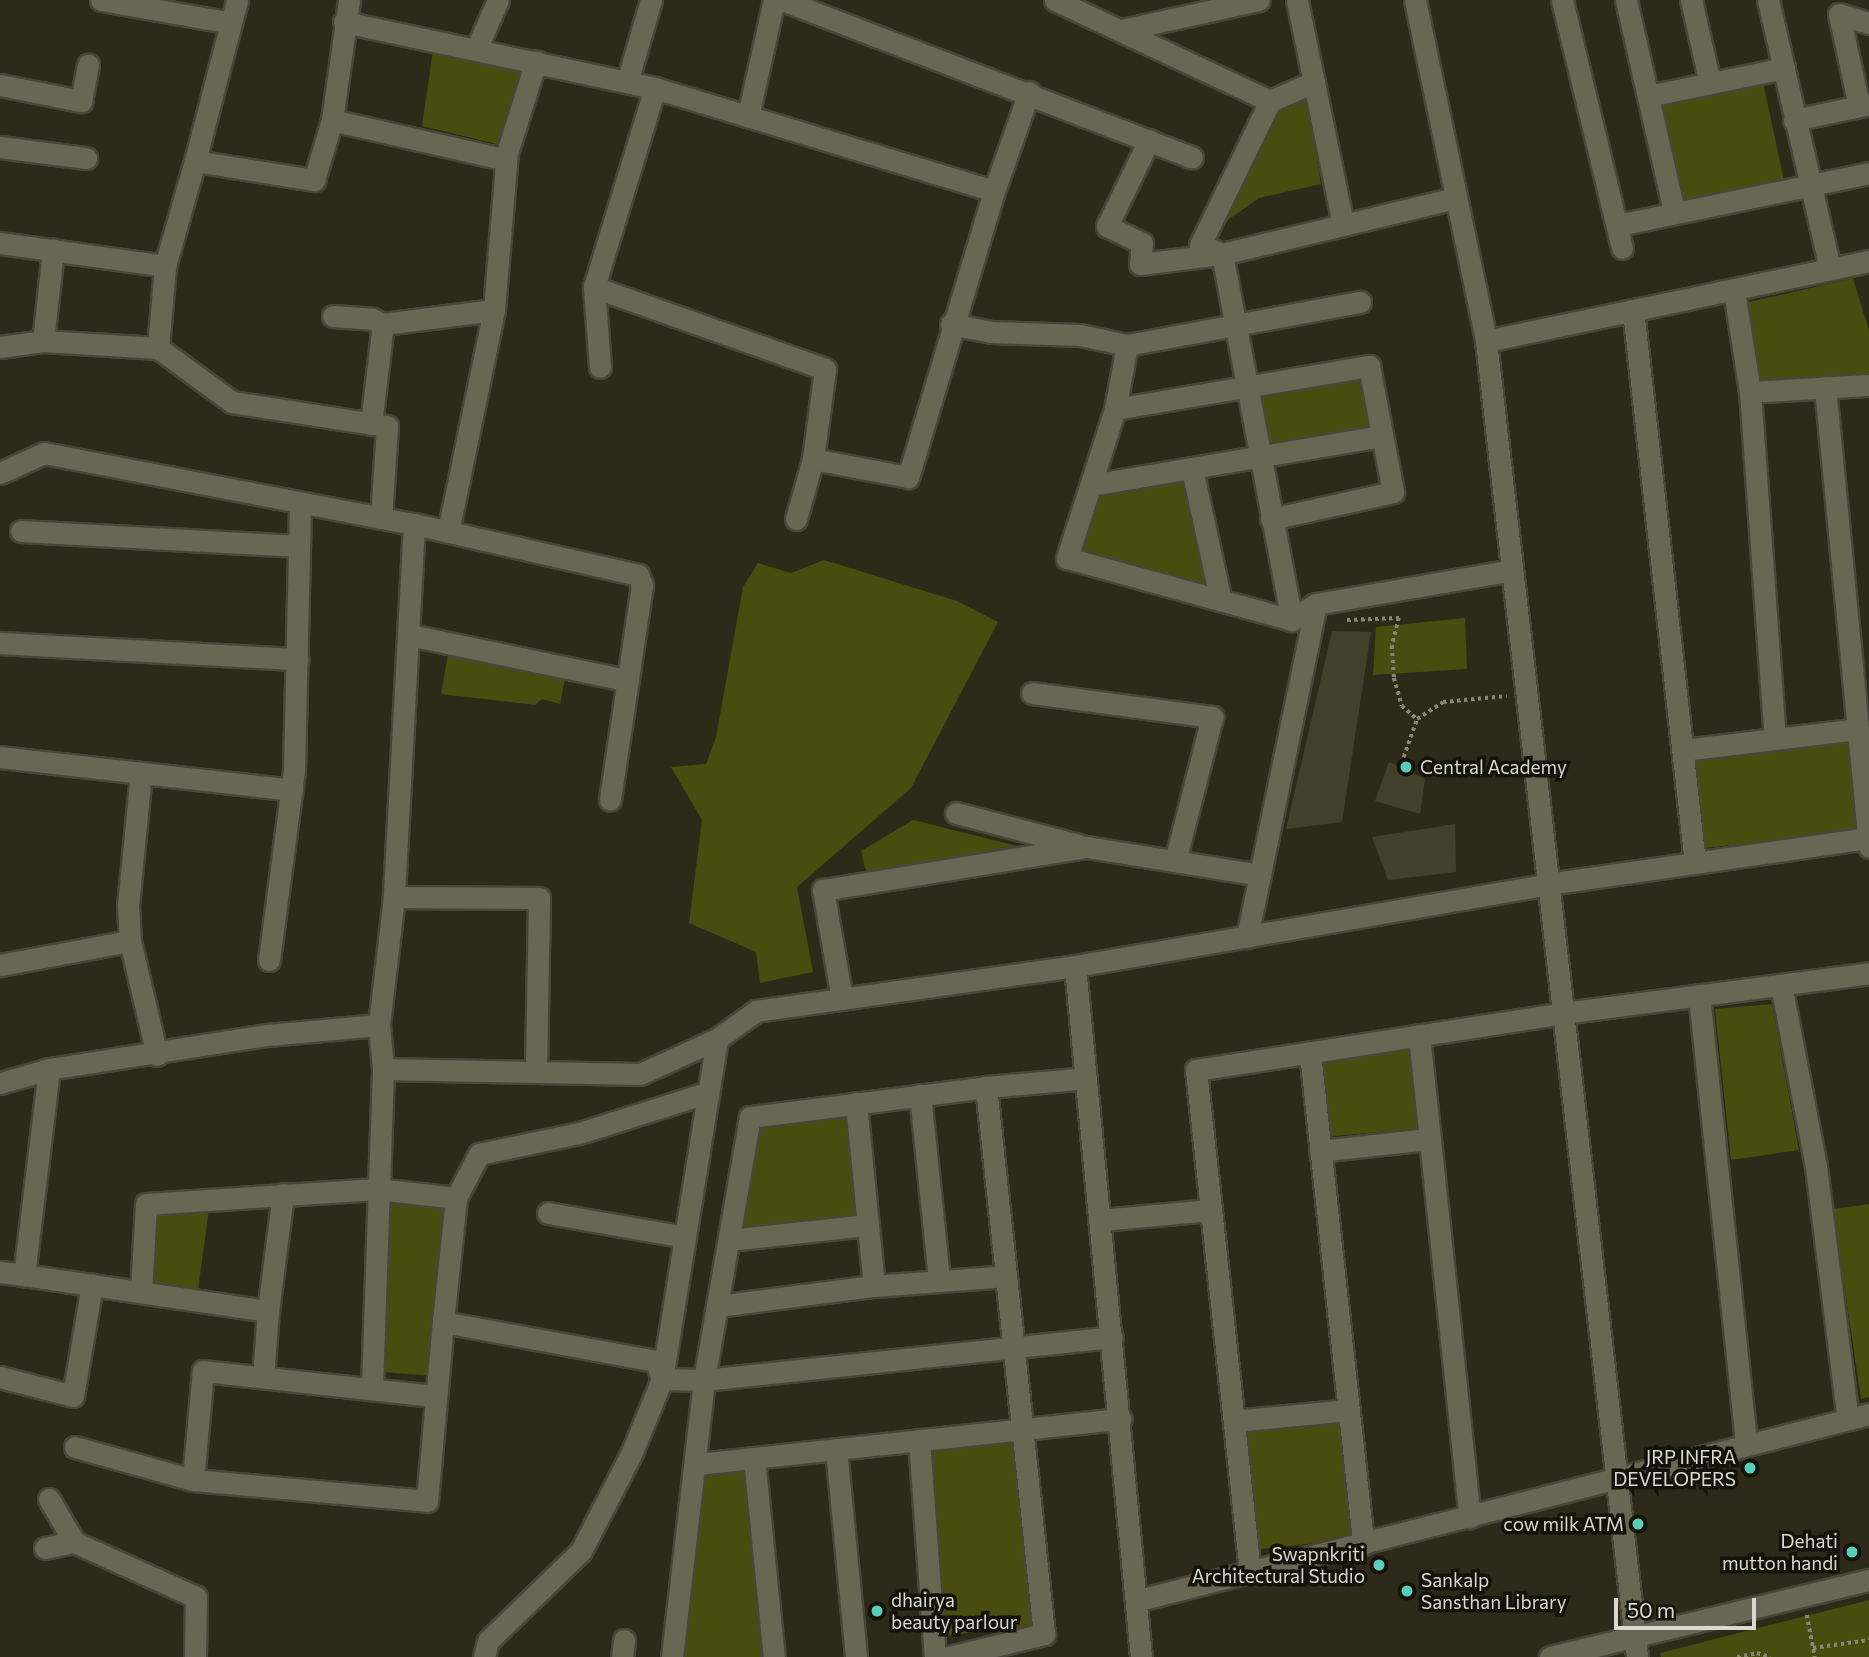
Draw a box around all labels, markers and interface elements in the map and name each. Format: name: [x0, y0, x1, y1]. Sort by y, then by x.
place label: Central Academy: [1420, 756, 1567, 778]
marker: Central Academy: [1398, 759, 1414, 775]
place label: JRP INFRA DEVELOPERS: [1613, 1446, 1736, 1490]
marker: JRP INFRA DEVELOPERS: [1742, 1460, 1758, 1476]
place label: cow milk ATM: [1503, 1513, 1624, 1535]
marker: cow milk ATM: [1630, 1516, 1646, 1532]
place label: Dehati mutton handi: [1722, 1530, 1838, 1574]
place label: Swapnkriti Architectural Studio: [1192, 1543, 1365, 1587]
marker: Dehati mutton handi: [1844, 1544, 1860, 1560]
marker: Swapnkriti Architectural Studio: [1371, 1557, 1387, 1573]
place label: Sankalp Sansthan Library: [1421, 1569, 1566, 1613]
marker: Sankalp Sansthan Library: [1399, 1583, 1415, 1599]
scale bar: [1617, 1584, 1759, 1628]
place label: dhairya beauty parlour: [891, 1589, 1017, 1633]
text: 50 m: [1627, 1597, 1675, 1622]
marker: dhairya beauty parlour: [869, 1603, 885, 1619]

